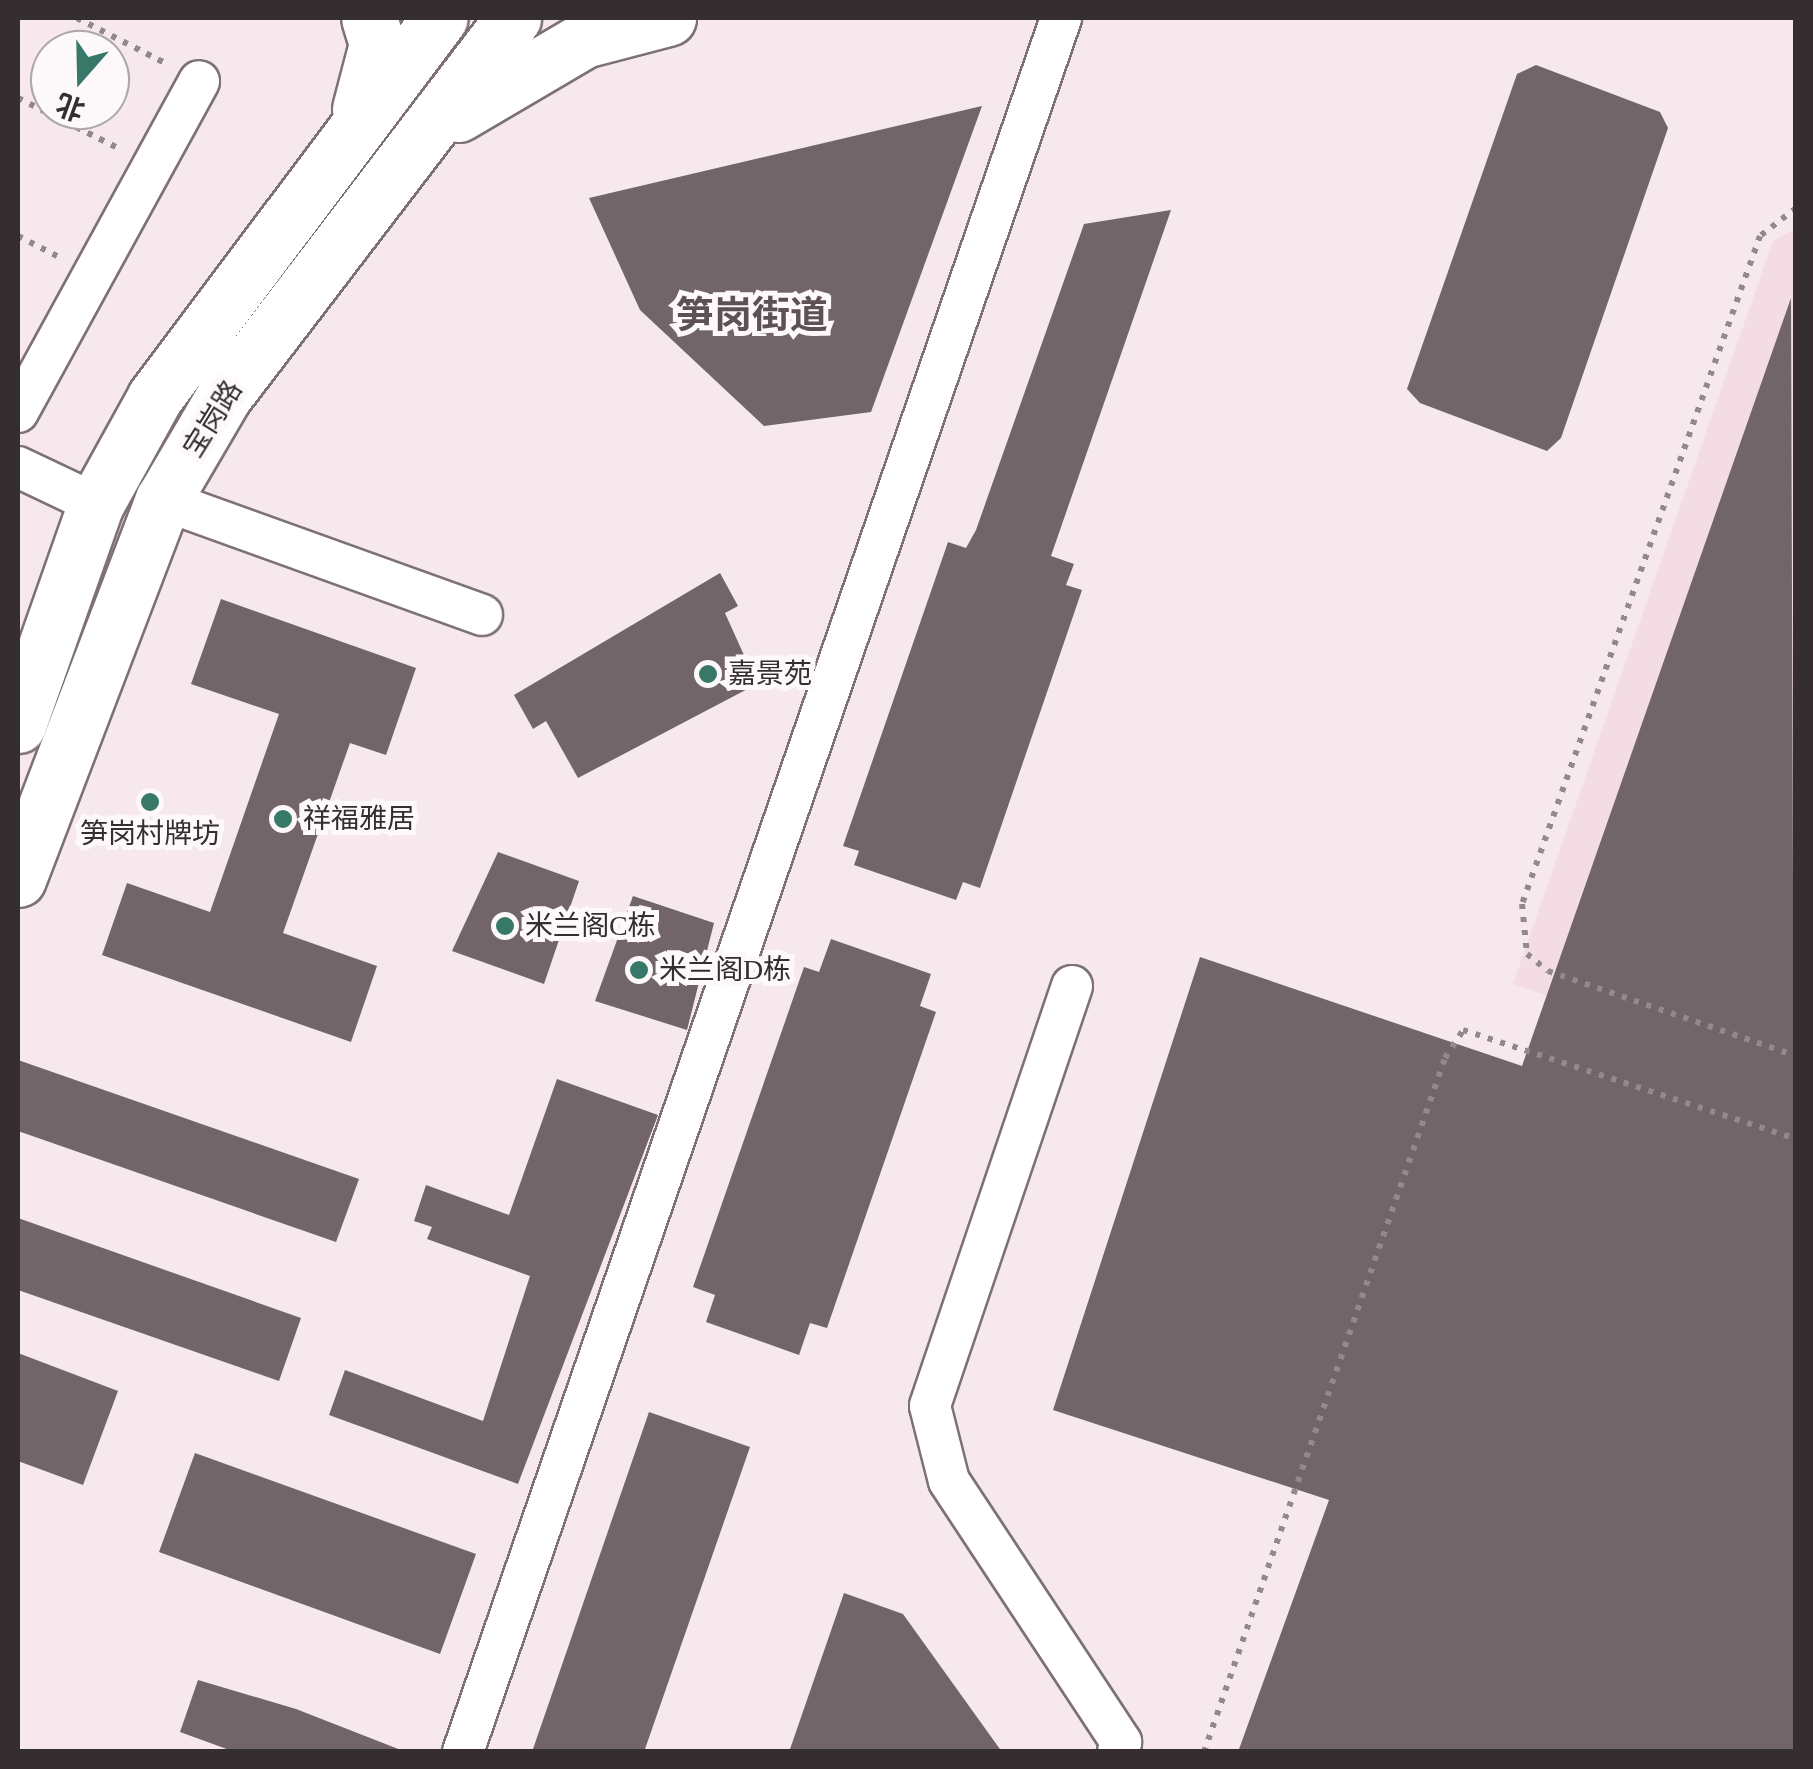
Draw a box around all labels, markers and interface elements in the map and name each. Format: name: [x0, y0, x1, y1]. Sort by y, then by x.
north arrow: [30, 30, 130, 130]
text: 北: [52, 87, 89, 126]
district label: 笋岗街道: [676, 293, 828, 339]
street label: 宝岗路: [176, 374, 250, 464]
place label: 嘉景苑: [728, 657, 812, 691]
marker: 嘉景苑: [697, 663, 719, 685]
marker: 笋岗村牌坊: [139, 791, 161, 813]
place label: 祥福雅居: [303, 802, 415, 836]
marker: 祥福雅居: [272, 808, 294, 830]
place label: 笋岗村牌坊: [80, 817, 220, 851]
place label: 米兰阁C栋: [525, 909, 656, 943]
marker: 米兰阁C栋: [494, 915, 516, 937]
place label: 米兰阁D栋: [659, 953, 791, 987]
marker: 米兰阁D栋: [628, 959, 650, 981]

